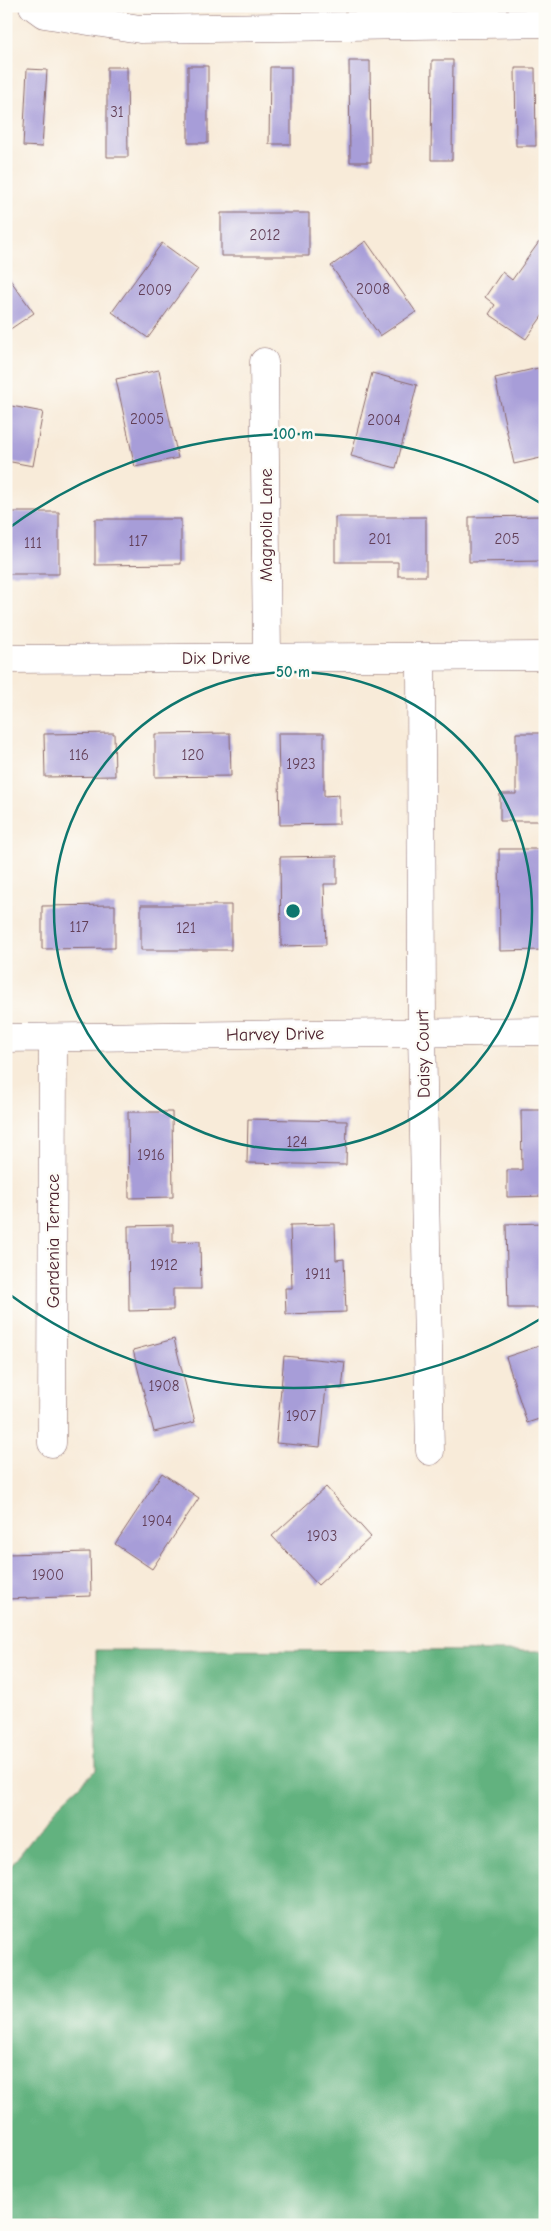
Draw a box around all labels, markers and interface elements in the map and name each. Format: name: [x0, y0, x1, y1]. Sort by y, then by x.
house number: 31: [110, 103, 124, 121]
house number: 2012: [250, 226, 280, 244]
house number: 2008: [356, 280, 390, 298]
house number: 2009: [138, 281, 172, 299]
house number: 2005: [130, 410, 164, 428]
house number: 2004: [367, 411, 401, 429]
text: 100 m: [273, 425, 313, 443]
street label: Magnolia Lane: [256, 468, 277, 582]
house number: 201: [369, 530, 392, 548]
house number: 205: [494, 530, 520, 548]
house number: 117: [129, 532, 147, 550]
house number: 111: [24, 534, 42, 552]
street label: Dix Drive: [182, 648, 250, 669]
text: 50 m: [276, 663, 310, 681]
house number: 116: [69, 746, 89, 764]
house number: 120: [182, 746, 204, 764]
house number: 1923: [286, 755, 316, 773]
centre of rings: [284, 902, 302, 920]
house number: 117: [70, 918, 88, 936]
house number: 121: [176, 919, 196, 937]
street label: Daisy Court: [412, 1009, 435, 1098]
street label: Harvey Drive: [226, 1023, 324, 1046]
house number: 124: [287, 1133, 307, 1151]
house number: 1916: [137, 1146, 165, 1164]
street label: Gardenia Terrace: [43, 1174, 64, 1308]
house number: 1912: [150, 1256, 178, 1274]
house number: 1911: [305, 1265, 331, 1283]
house number: 1908: [149, 1377, 179, 1395]
house number: 1907: [286, 1407, 316, 1425]
house number: 1904: [142, 1512, 172, 1530]
house number: 1903: [307, 1527, 337, 1545]
house number: 1900: [32, 1566, 64, 1584]

